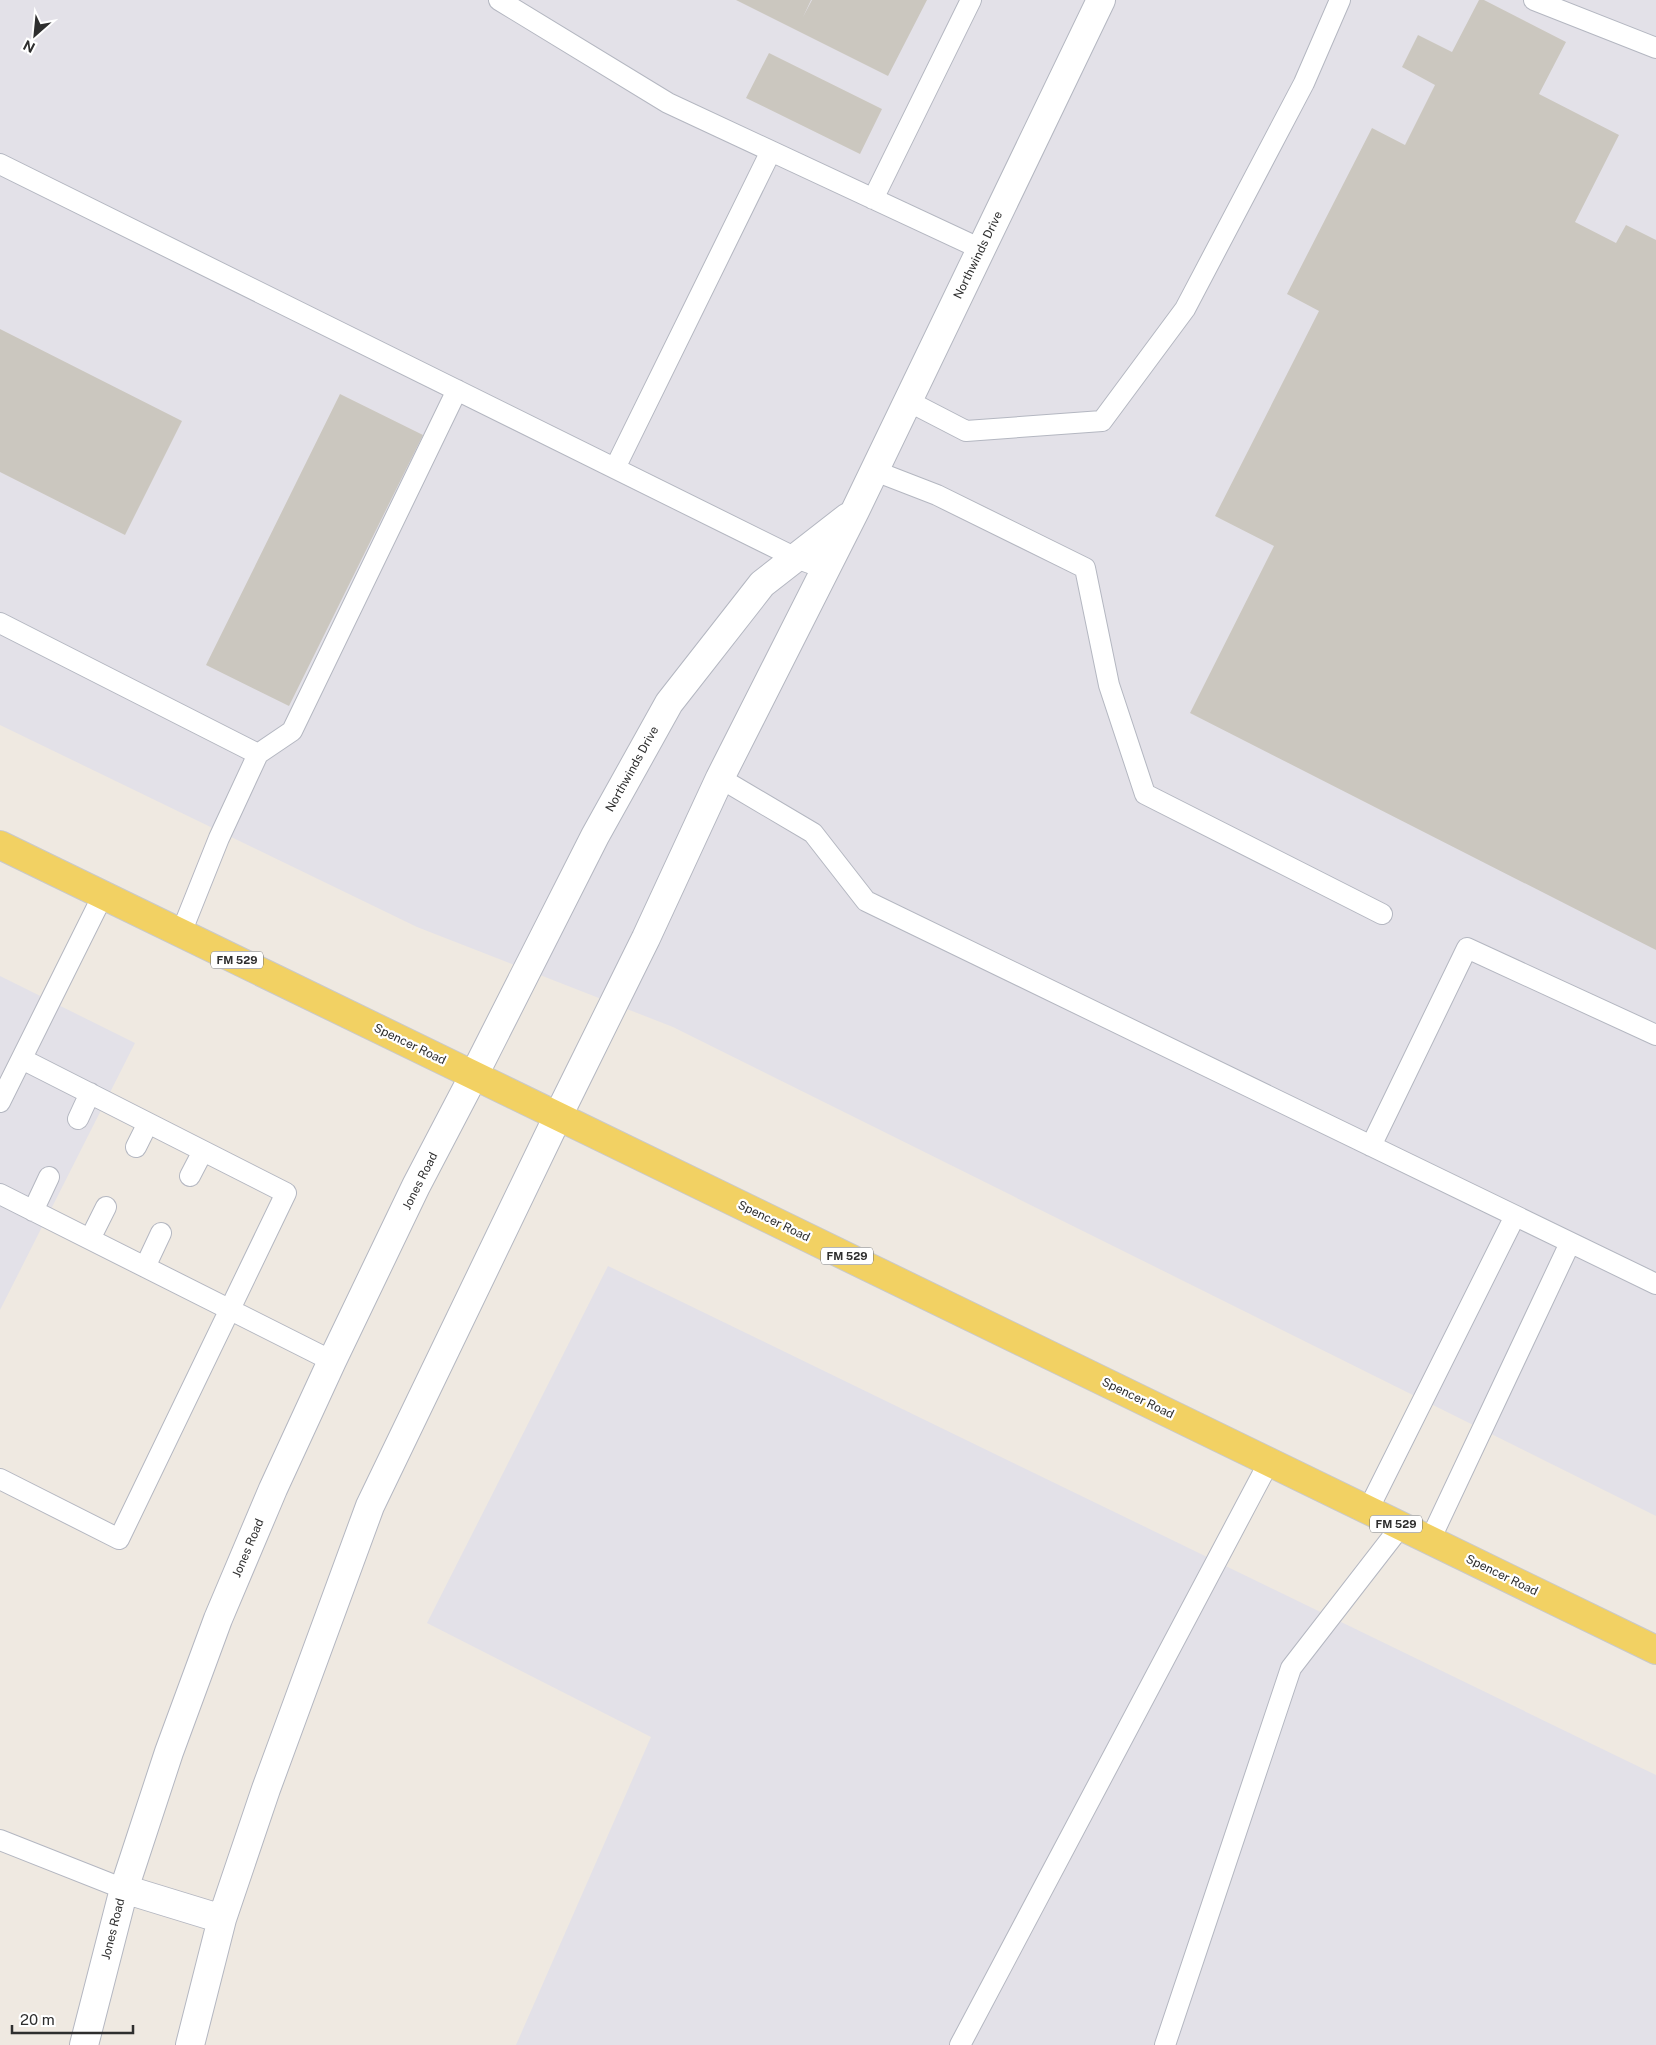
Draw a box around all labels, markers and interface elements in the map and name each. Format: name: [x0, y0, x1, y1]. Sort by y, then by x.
north arrow: [10, 10, 60, 60]
text: N: [21, 37, 38, 56]
street label: Northwinds Drive: [951, 209, 1005, 301]
street label: Northwinds Drive: [603, 724, 661, 814]
road number: FM 529: [211, 952, 263, 968]
street label: Spencer Road: [372, 1021, 448, 1067]
street label: Jones Road: [400, 1150, 440, 1212]
street label: Spencer Road: [736, 1198, 812, 1244]
road number: FM 529: [821, 1248, 873, 1264]
street label: Spencer Road: [1100, 1375, 1176, 1421]
street label: Jones Road: [229, 1516, 267, 1580]
road number: FM 529: [1370, 1516, 1422, 1532]
street label: Spencer Road: [1464, 1552, 1540, 1598]
street label: Jones Road: [99, 1897, 127, 1961]
scale bar: [12, 2002, 134, 2034]
text: 20 m: [20, 2011, 55, 2028]

